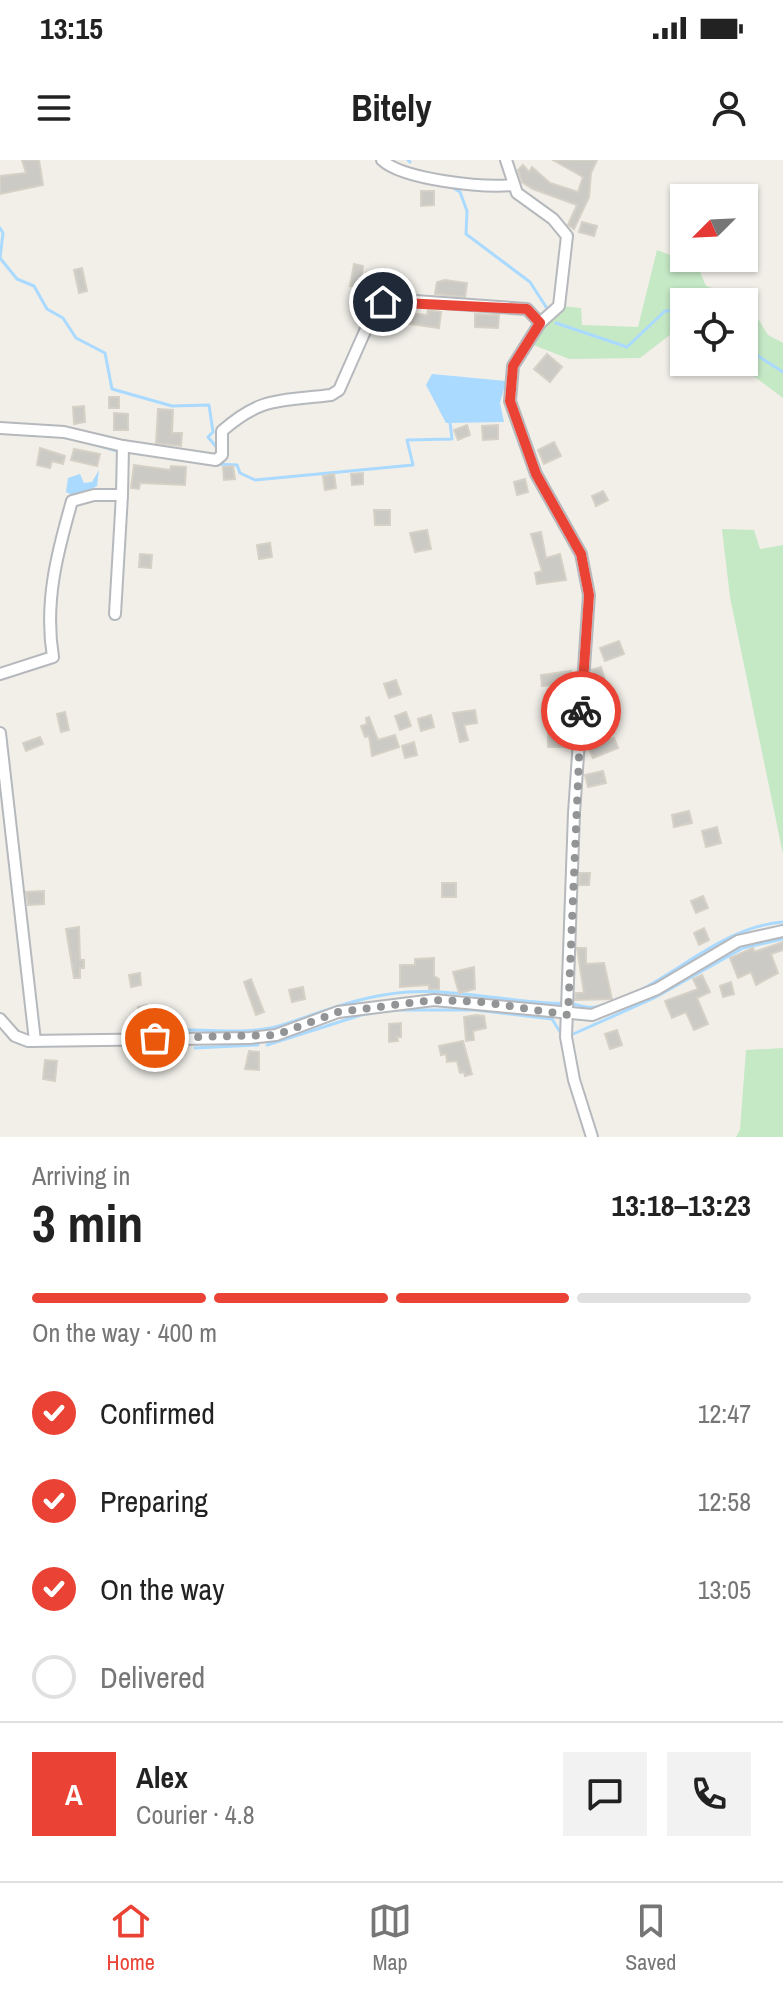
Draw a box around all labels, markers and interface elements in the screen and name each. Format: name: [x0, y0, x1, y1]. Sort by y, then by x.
text: 13:15: [40, 8, 103, 48]
text: Bitely: [351, 84, 432, 132]
icon: menu: [32, 86, 76, 130]
icon: person: [707, 86, 751, 130]
north arrow: [670, 184, 758, 272]
map controls: [670, 184, 758, 376]
pin: [349, 268, 417, 336]
icon: home: [361, 280, 405, 324]
button: locate: [670, 288, 758, 376]
courier: [541, 671, 621, 751]
icon: bike: [559, 689, 603, 733]
pin: [121, 1004, 189, 1072]
icon: bag: [133, 1016, 177, 1060]
text: Arriving in: [32, 1158, 130, 1193]
text: 13:18–13:23: [612, 1185, 751, 1225]
text: 3 min: [32, 1188, 143, 1258]
text: On the way · 400 m: [32, 1315, 217, 1350]
icon: check: [32, 1391, 76, 1435]
text: Confirmed: [100, 1393, 215, 1433]
text: 12:47: [698, 1396, 751, 1431]
icon: check: [32, 1479, 76, 1523]
text: Preparing: [100, 1481, 208, 1521]
text: 12:58: [698, 1484, 751, 1519]
icon: check: [32, 1567, 76, 1611]
text: On the way: [100, 1569, 224, 1609]
text: 13:05: [698, 1572, 751, 1607]
text: Delivered: [100, 1657, 205, 1697]
button: chat: [563, 1752, 647, 1836]
button: phone: [667, 1752, 751, 1836]
text: Alex: [136, 1757, 188, 1797]
text: A: [65, 1774, 83, 1814]
text: Courier · 4.8: [136, 1797, 255, 1832]
tab: Home: [107, 1899, 155, 1977]
tab: Map: [368, 1899, 412, 1977]
tab: Saved: [625, 1899, 676, 1977]

